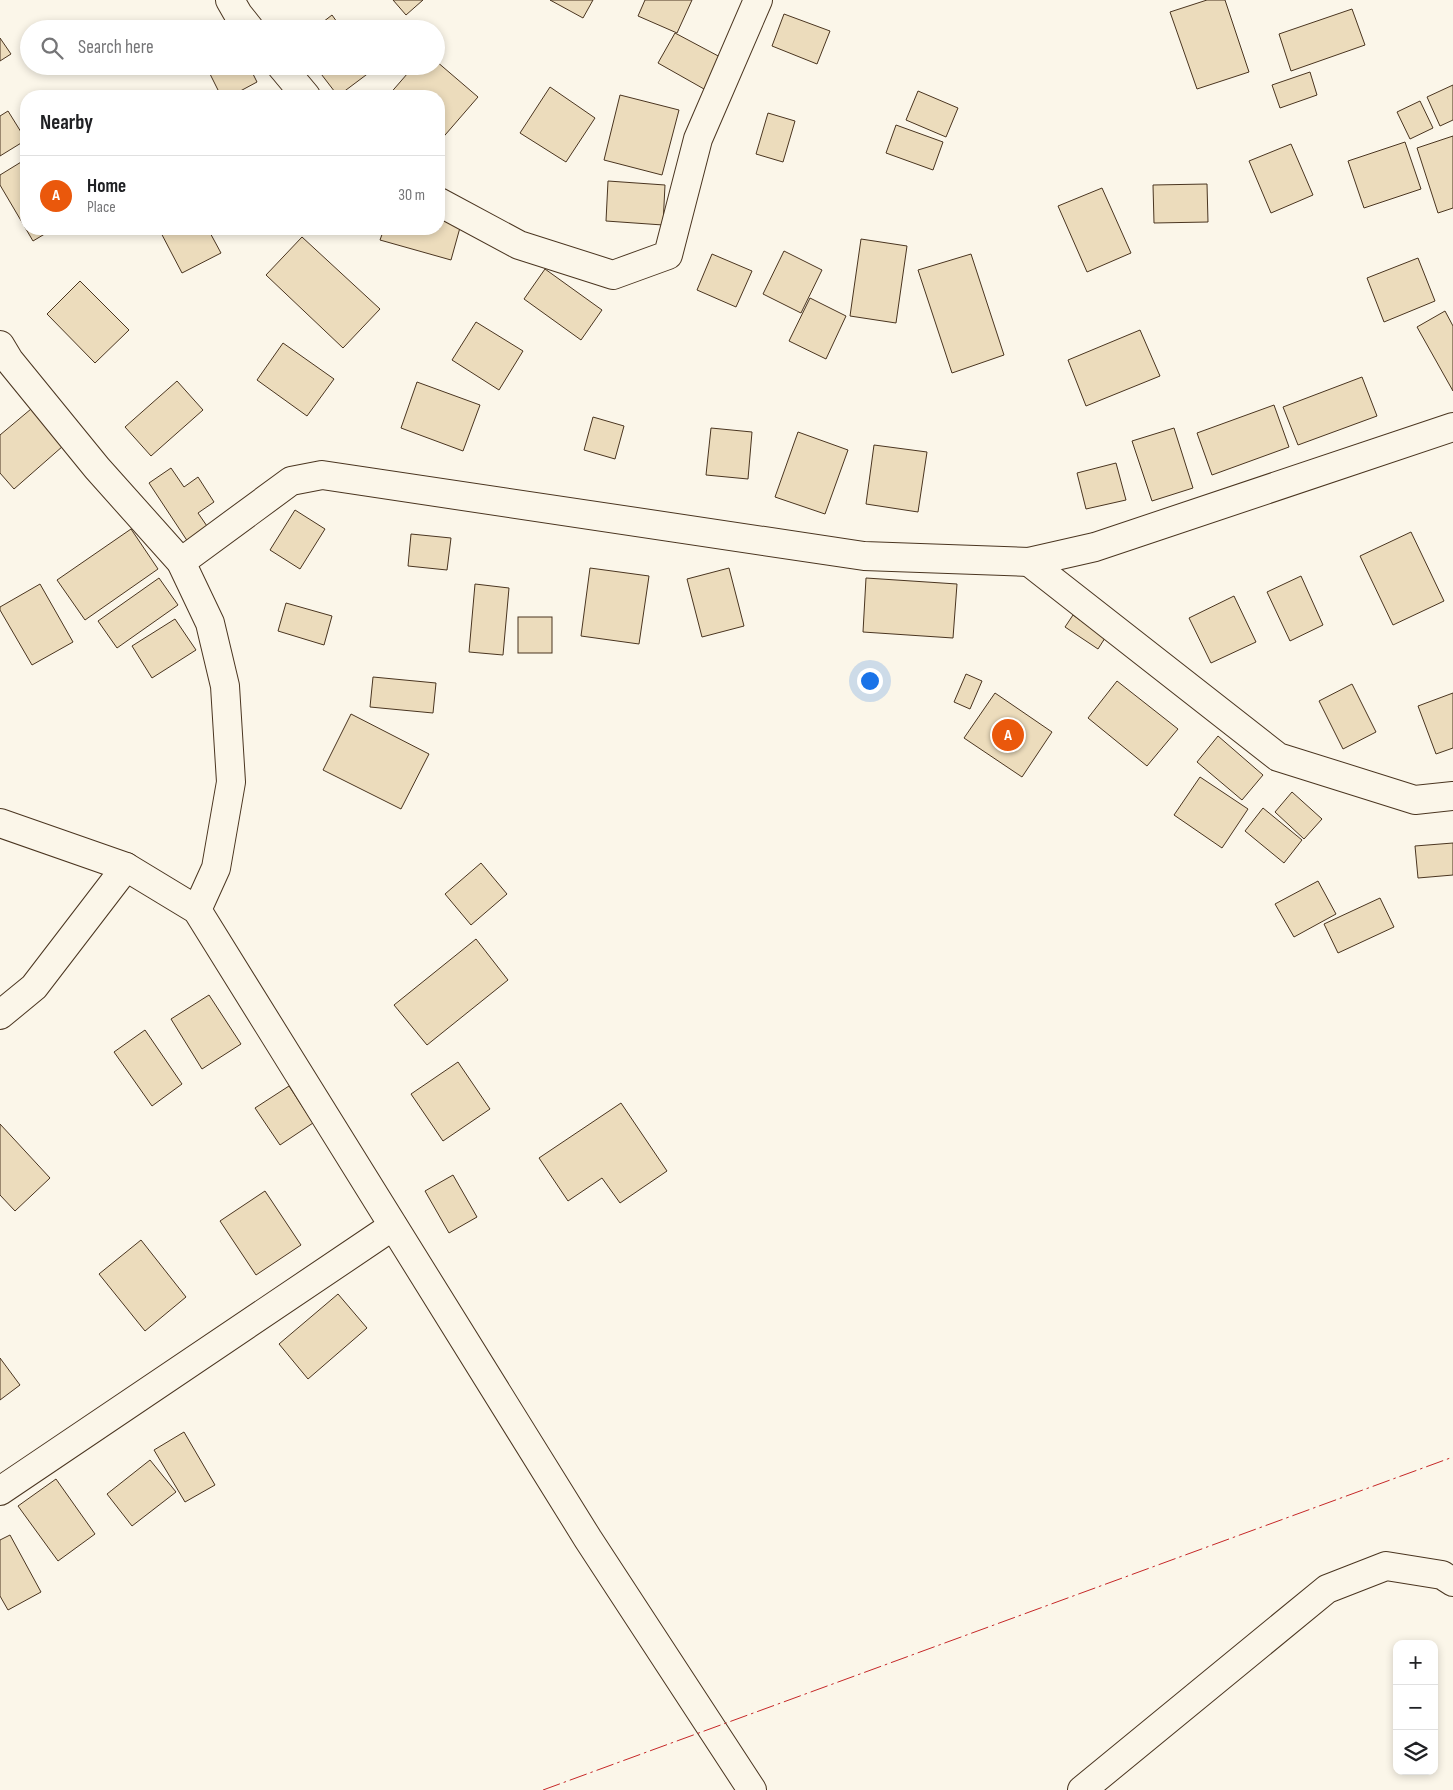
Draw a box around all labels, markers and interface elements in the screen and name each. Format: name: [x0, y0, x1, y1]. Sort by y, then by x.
search box: [20, 20, 445, 75]
icon: search: [38, 34, 66, 62]
text: Search here: [78, 36, 154, 59]
text: Nearby: [40, 110, 93, 135]
text: Home: [87, 175, 126, 198]
text: A: [52, 186, 60, 205]
text: 30 m: [398, 186, 425, 205]
text: Place: [87, 198, 116, 217]
your location: [857, 668, 883, 694]
pin: A: [992, 716, 1024, 754]
map controls: [1393, 1640, 1438, 1775]
button: +: [1393, 1640, 1438, 1685]
button: −: [1393, 1685, 1438, 1730]
button: layers: [1393, 1730, 1438, 1775]

